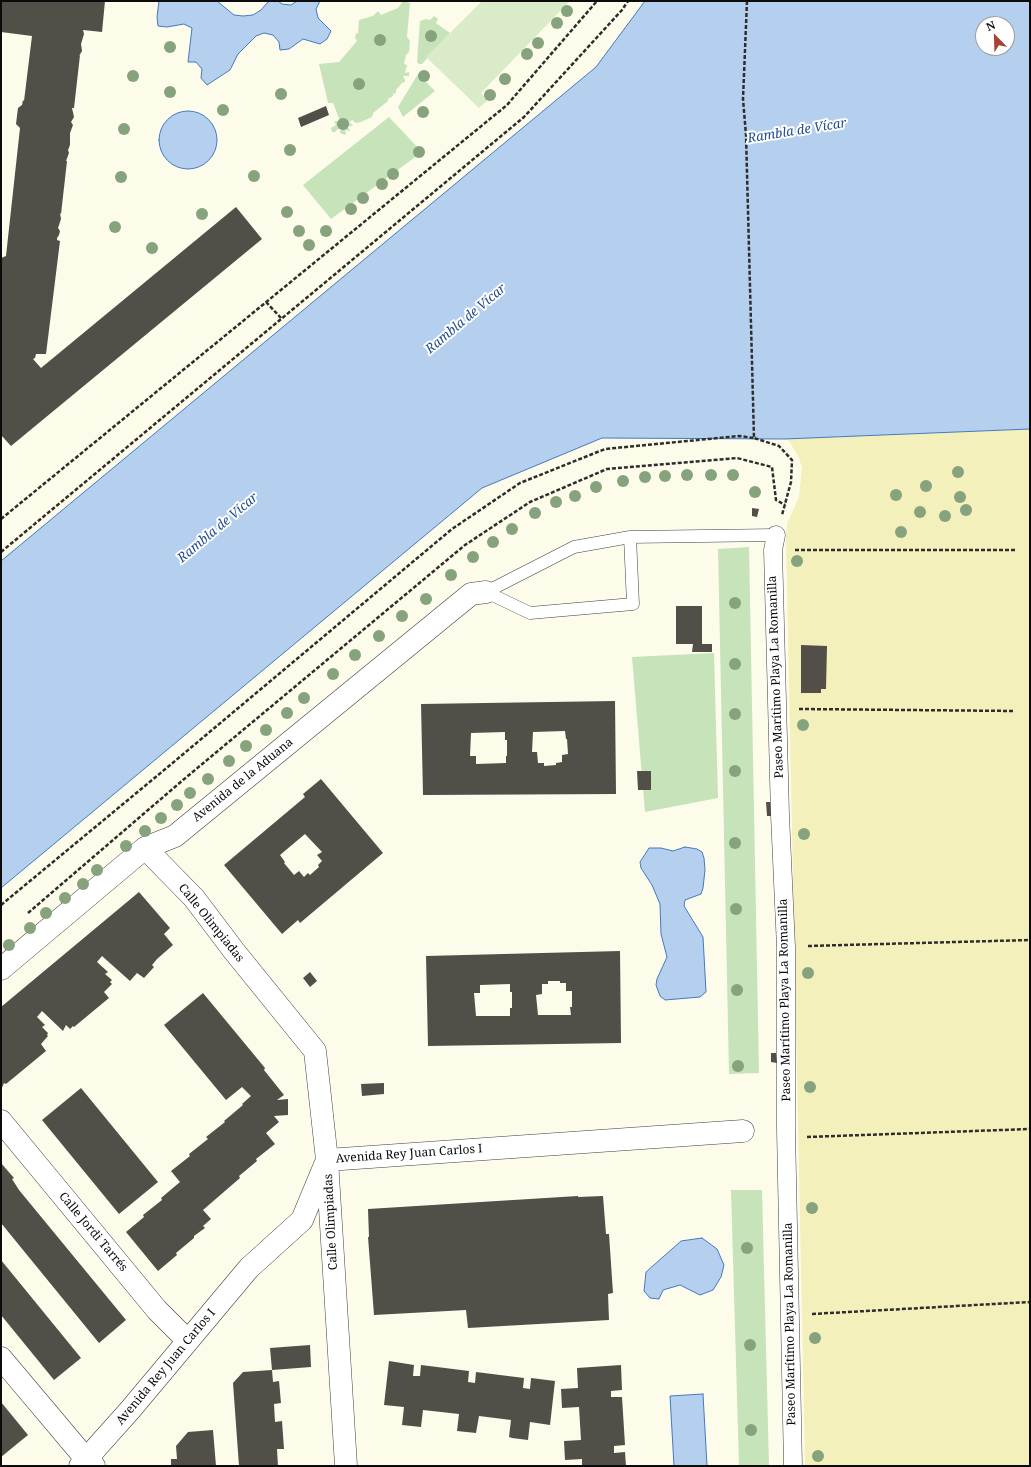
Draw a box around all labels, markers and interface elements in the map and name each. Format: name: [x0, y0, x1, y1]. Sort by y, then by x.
north arrow: [975, 16, 1015, 56]
text: N: [984, 17, 997, 34]
water label: Rambla de Vícar: [746, 115, 848, 147]
water label: Rambla de Vícar: [423, 281, 509, 357]
water label: Rambla de Vícar: [175, 490, 261, 566]
street label: Paseo Marítimo Playa La Romanilla: [765, 575, 787, 779]
street label: Avenida de la Aduana: [190, 735, 296, 825]
street label: Calle Olimpiadas: [175, 881, 247, 965]
street label: Paseo Marítimo Playa La Romanilla: [776, 898, 794, 1102]
street label: Avenida Rey Juan Carlos I: [335, 1142, 483, 1166]
street label: Calle Olimpiadas: [321, 1173, 341, 1271]
street label: Calle Jordi Tarrés: [56, 1189, 130, 1275]
street label: Paseo Marítimo Playa La Romanilla: [781, 1222, 799, 1426]
street label: Avenida Rey Juan Carlos I: [113, 1306, 219, 1428]

